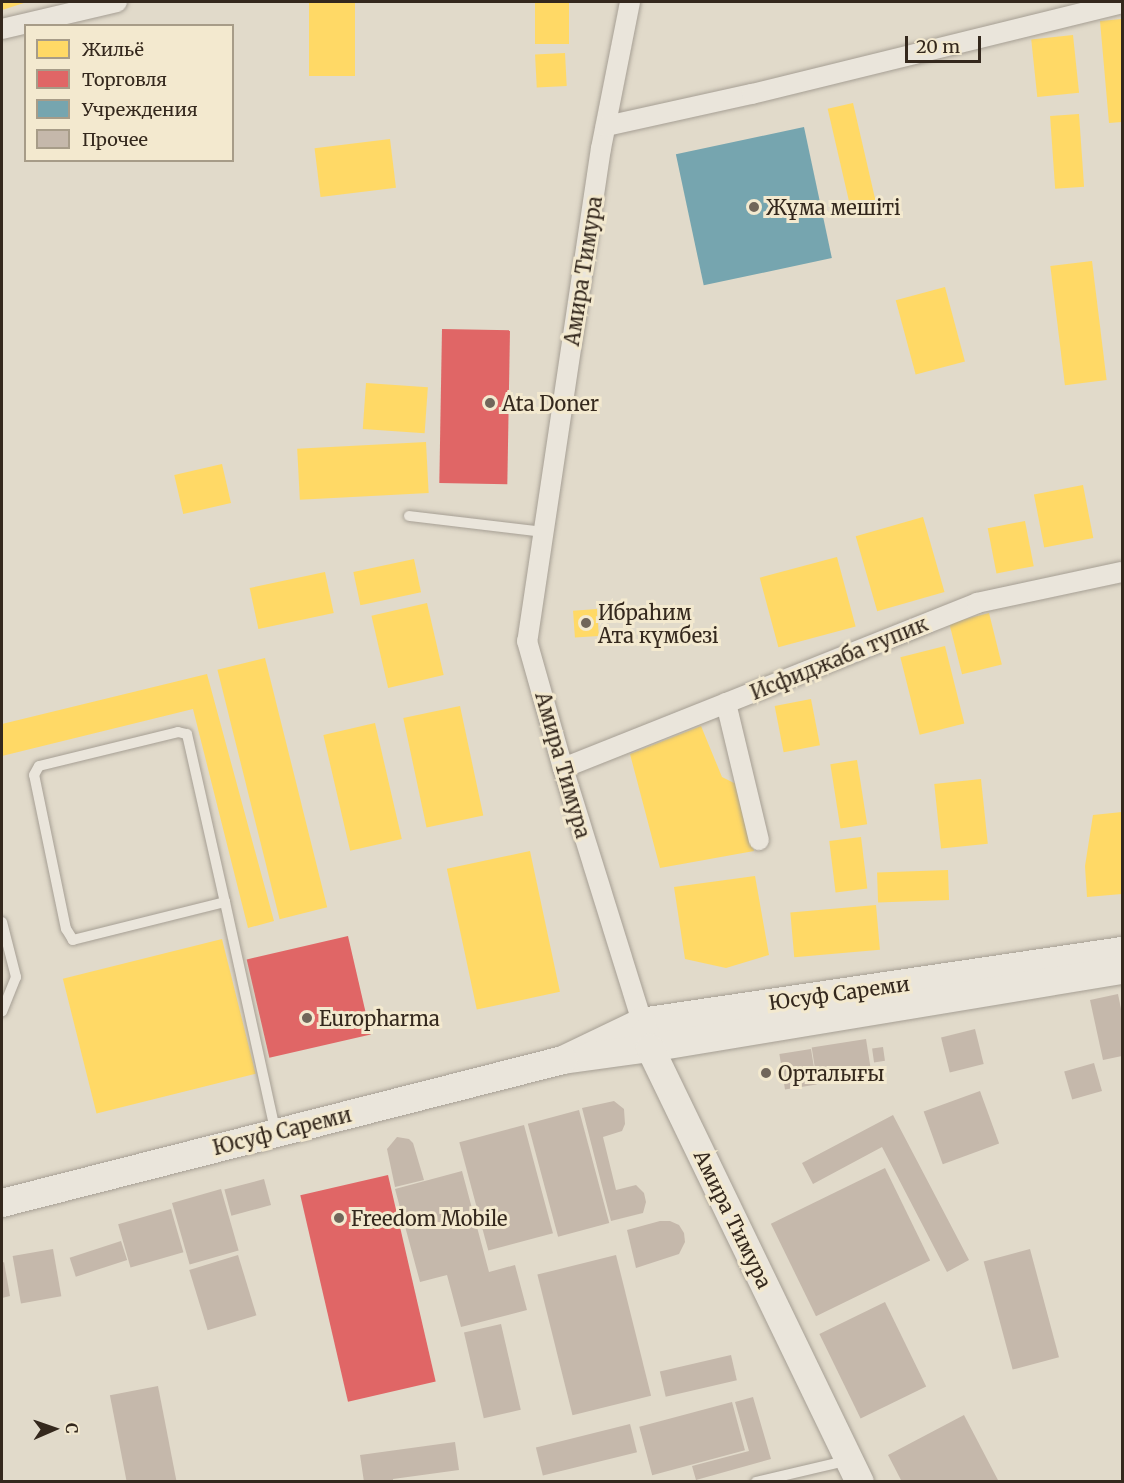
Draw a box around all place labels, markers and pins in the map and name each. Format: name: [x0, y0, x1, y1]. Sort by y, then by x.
place label: Жұма мешіті: [766, 195, 901, 219]
marker: Жұма мешіті: [747, 200, 761, 214]
place label: Ata Doner: [502, 391, 599, 415]
marker: Ata Doner: [483, 396, 497, 410]
place label: Ибраhим Ата күмбезі: [598, 600, 719, 647]
marker: Ибраhим Ата күмбезі: [579, 616, 593, 630]
place label: Europharma: [319, 1006, 440, 1030]
marker: Europharma: [300, 1011, 314, 1025]
place label: Орталығы: [778, 1061, 884, 1085]
marker: Орталығы: [759, 1066, 773, 1080]
place label: Freedom Mobile: [351, 1206, 507, 1230]
marker: Freedom Mobile: [332, 1211, 346, 1225]

